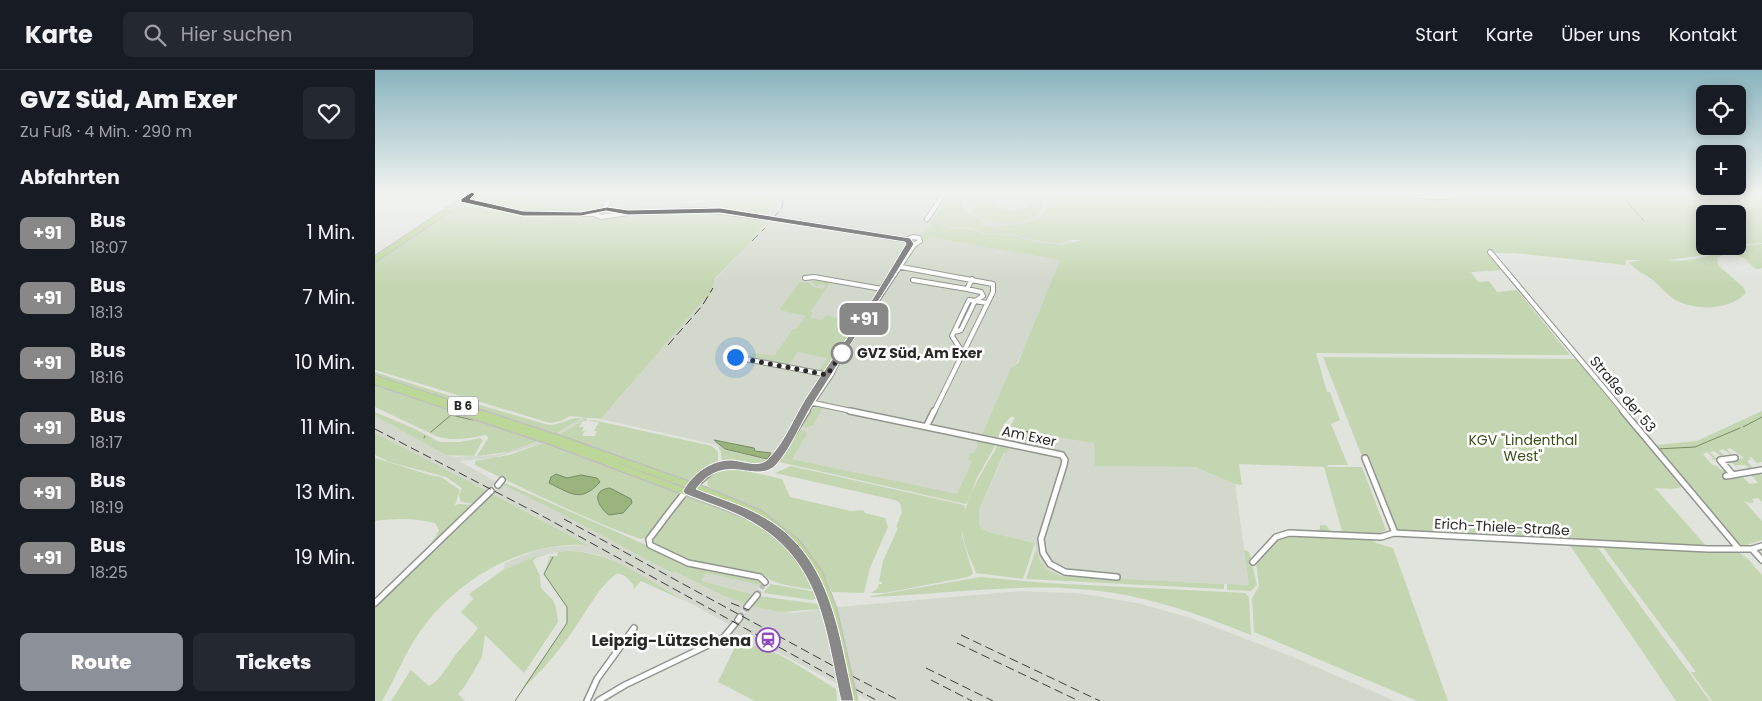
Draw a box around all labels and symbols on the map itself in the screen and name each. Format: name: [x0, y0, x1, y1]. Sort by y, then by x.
line badge: +91: [835, 303, 893, 335]
marker: GVZ Süd, Am Exer: [831, 342, 853, 364]
place label: GVZ Süd, Am Exer: [857, 343, 982, 363]
your location: [723, 345, 748, 370]
street label: Straße der 53: [1585, 352, 1661, 436]
road number: B 6: [448, 396, 478, 416]
street label: Am Exer: [1000, 420, 1058, 452]
park label: KGV "Lindenthal West": [1468, 430, 1578, 466]
street label: Erich-Thiele-Straße: [1434, 513, 1571, 541]
station icon: Leipzig-Lützschena: [755, 627, 781, 653]
place label: Leipzig-Lützschena: [591, 629, 751, 652]

